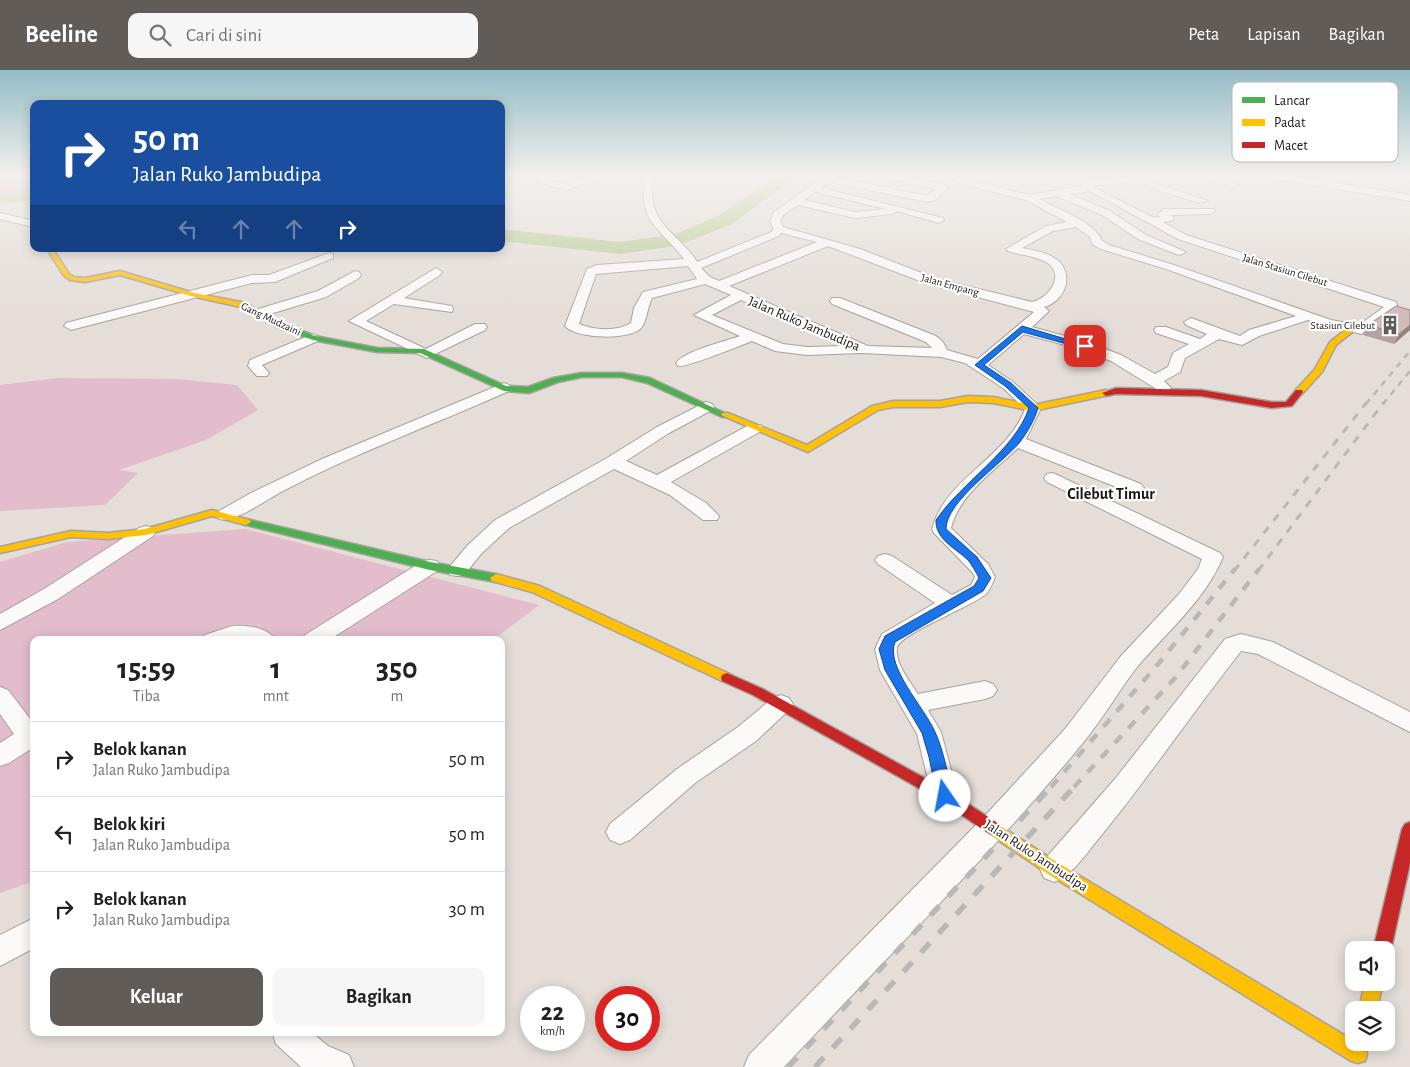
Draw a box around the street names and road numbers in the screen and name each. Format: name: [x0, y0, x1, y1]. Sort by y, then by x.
street label: Jalan Stasiun Cilebut: [1241, 252, 1329, 288]
street label: Jalan Empang: [920, 272, 981, 298]
street label: Jalan Ruko Jambudipa: [746, 294, 862, 354]
street label: Gang Mudzaini: [239, 300, 303, 338]
street label: Jalan Ruko Jambudipa: [982, 817, 1091, 895]

